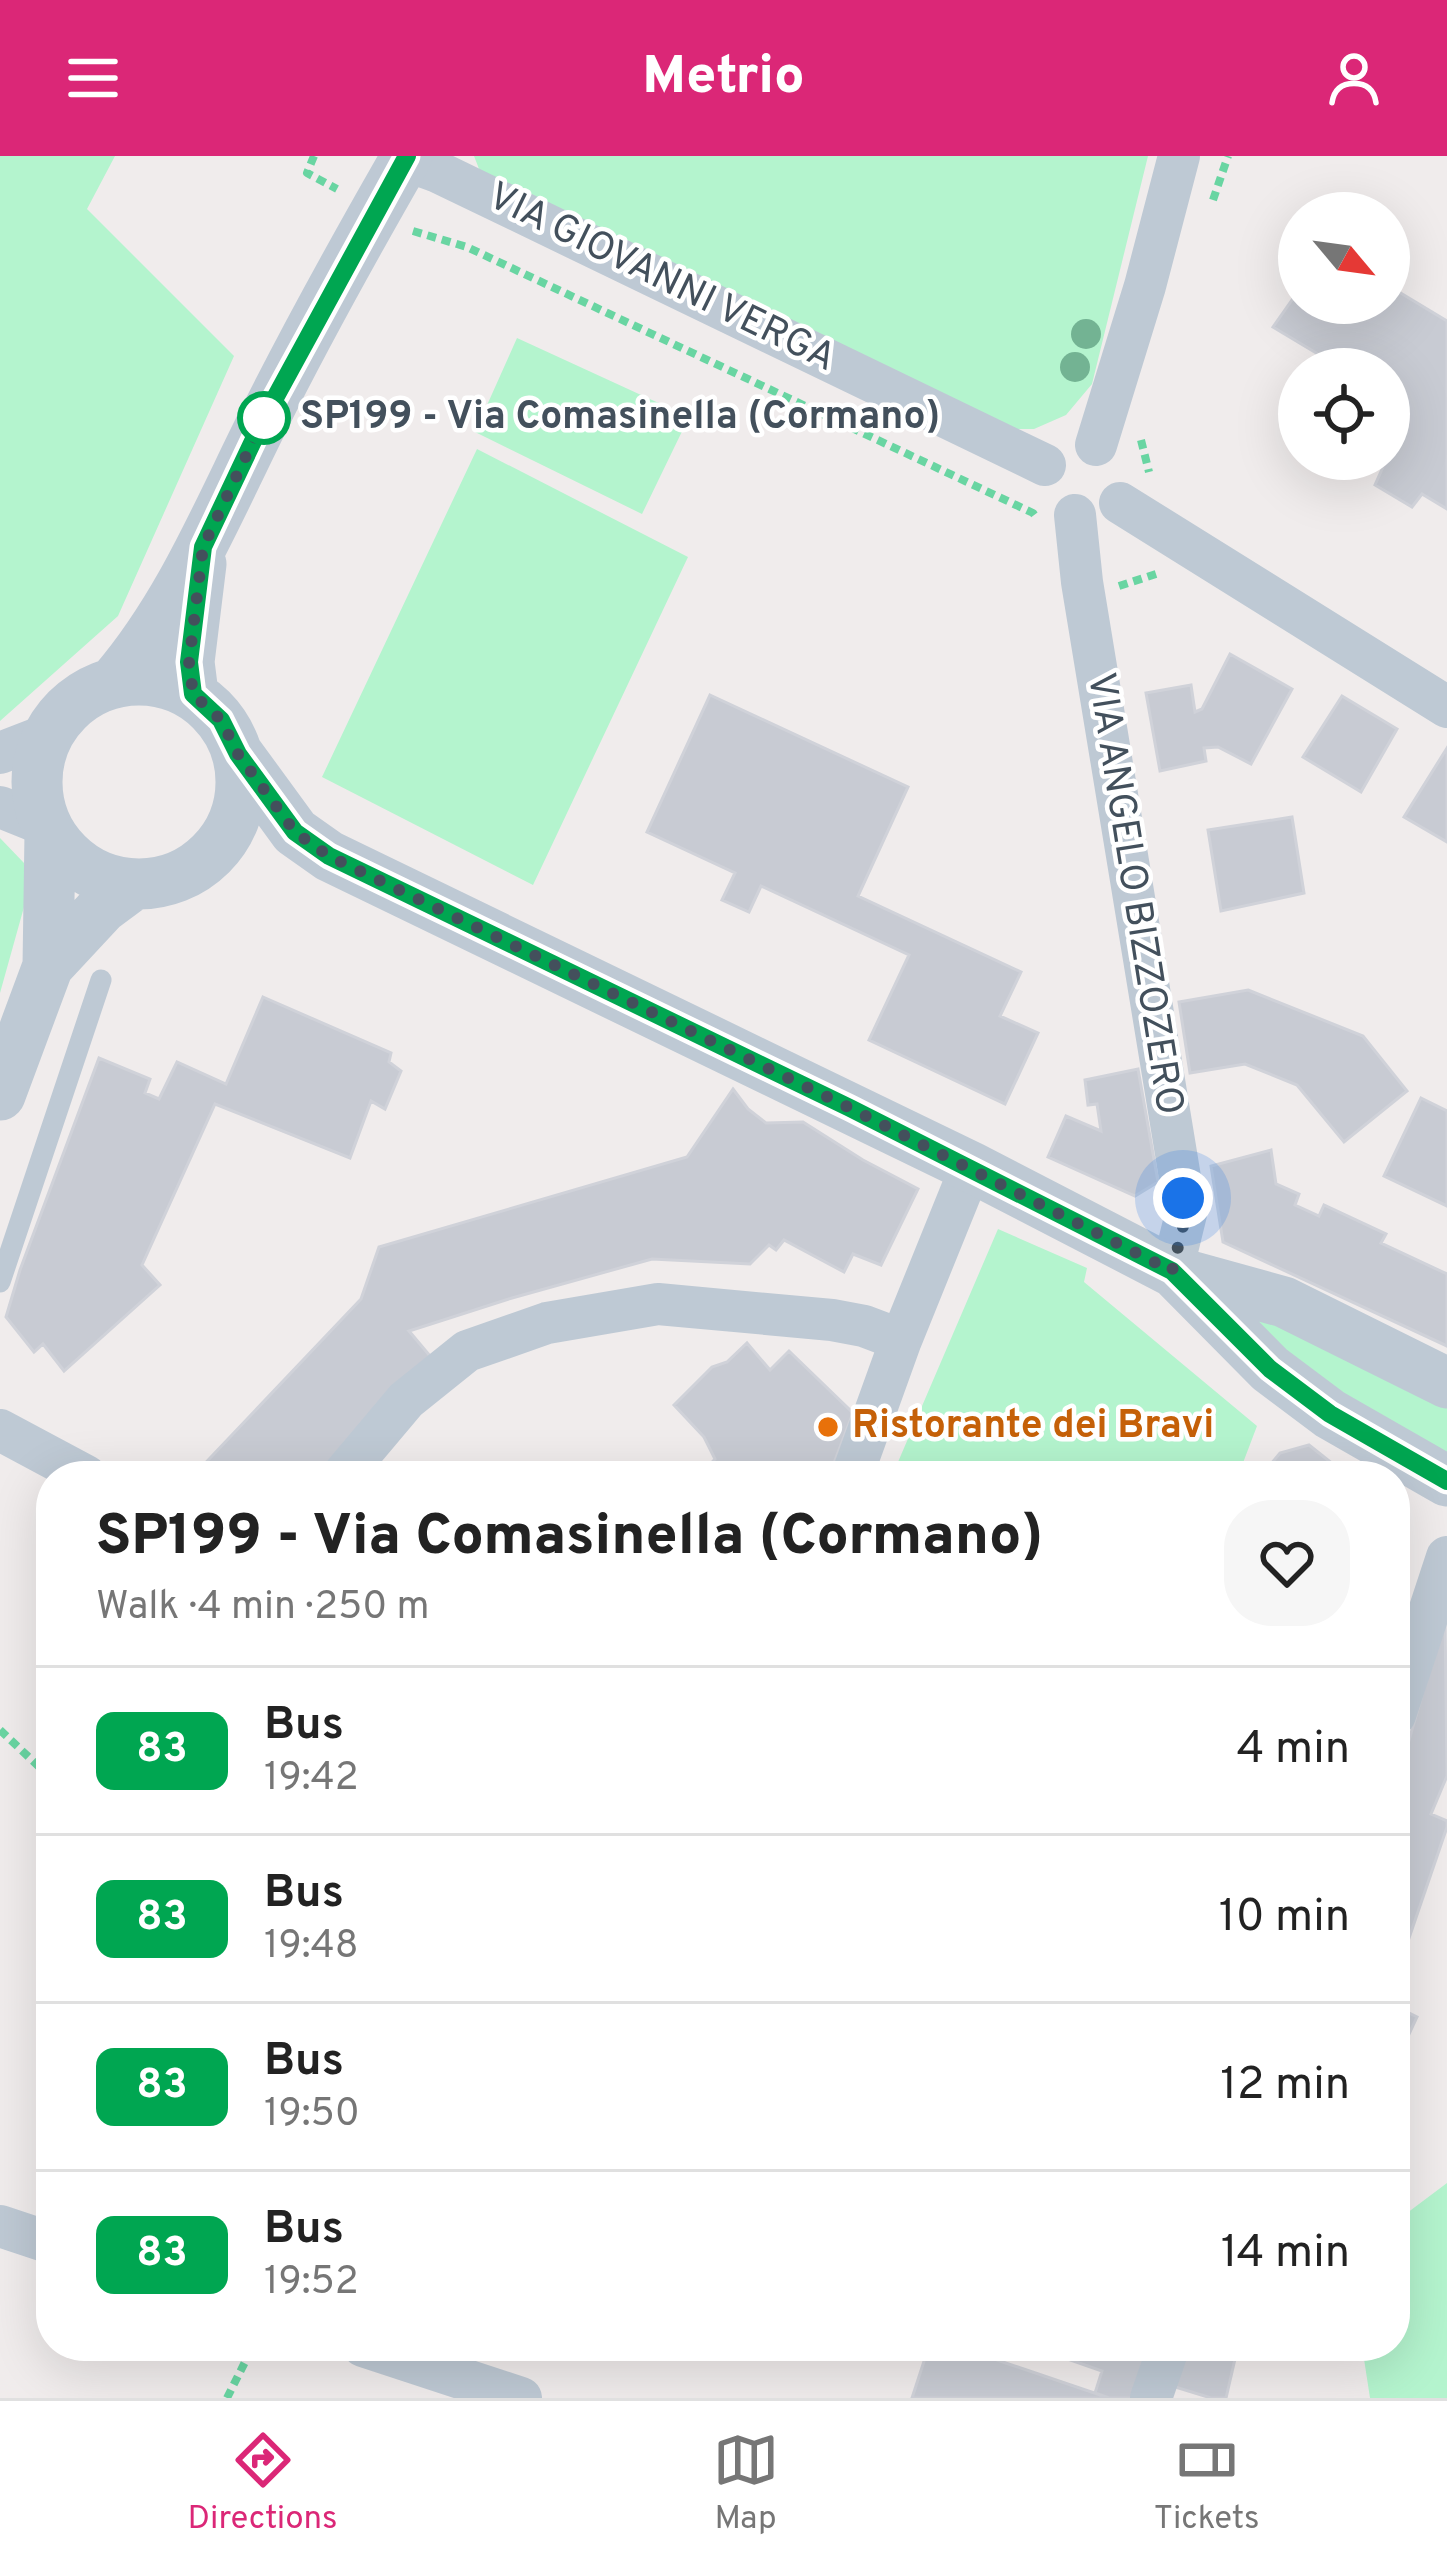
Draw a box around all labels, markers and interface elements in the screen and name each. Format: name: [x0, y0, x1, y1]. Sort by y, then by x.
text: Metrio: [642, 44, 805, 113]
icon: menu: [60, 45, 126, 111]
icon: person: [1321, 45, 1387, 111]
street label: VIA GIOVANNI VERGA: [479, 173, 843, 385]
north arrow: [1278, 192, 1410, 324]
map controls: [1278, 192, 1410, 480]
button: locate: [1278, 348, 1410, 480]
marker: SP199 - Via Comasinella (Cormano): [239, 393, 289, 443]
place label: SP199 - Via Comasinella (Cormano): [300, 394, 940, 443]
street label: VIA ANGELO BIZZOZERO: [1074, 669, 1192, 1119]
your location: [1153, 1168, 1213, 1228]
place label: Ristorante dei Bravi: [852, 1403, 1214, 1452]
marker: Ristorante dei Bravi: [815, 1414, 841, 1440]
button: heart: [1224, 1500, 1350, 1626]
text: SP199 - Via Comasinella (Cormano): [96, 1503, 1043, 1575]
text: Walk · 4 min · 250 m: [96, 1584, 429, 1633]
text: Bus: [264, 1698, 344, 1755]
text: 4 min: [1237, 1722, 1350, 1779]
text: 83: [136, 1724, 188, 1777]
text: 19:42: [264, 1755, 359, 1804]
text: Bus: [264, 1866, 344, 1923]
text: 10 min: [1219, 1890, 1350, 1947]
text: 83: [136, 1892, 188, 1945]
text: 19:48: [264, 1923, 359, 1972]
text: Bus: [264, 2034, 344, 2091]
text: 12 min: [1220, 2058, 1350, 2115]
text: 83: [136, 2060, 188, 2113]
text: 19:50: [264, 2091, 360, 2140]
text: Bus: [264, 2202, 344, 2259]
text: 14 min: [1221, 2226, 1350, 2283]
text: 83: [136, 2228, 188, 2281]
text: 19:52: [264, 2259, 359, 2308]
tab: Directions: [188, 2427, 337, 2541]
tab: Map: [713, 2427, 779, 2541]
tab: Tickets: [1154, 2427, 1259, 2541]

